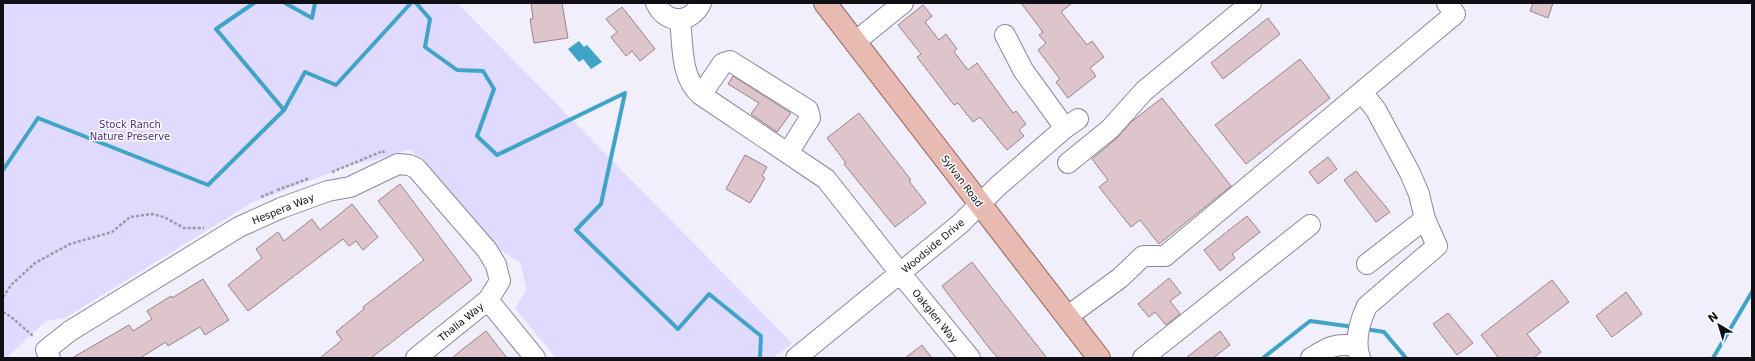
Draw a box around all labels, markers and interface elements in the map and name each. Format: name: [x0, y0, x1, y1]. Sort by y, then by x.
park label: Stock Ranch Nature Preserve: [90, 119, 170, 142]
street label: Sylvan Road: [939, 153, 985, 209]
street label: Hespera Way: [250, 191, 316, 226]
street label: Woodside Drive: [900, 217, 966, 275]
street label: Oakglen Way: [910, 287, 960, 345]
street label: Thalia Way: [435, 300, 486, 344]
north arrow: [1699, 305, 1739, 345]
text: N: [1706, 310, 1721, 325]

